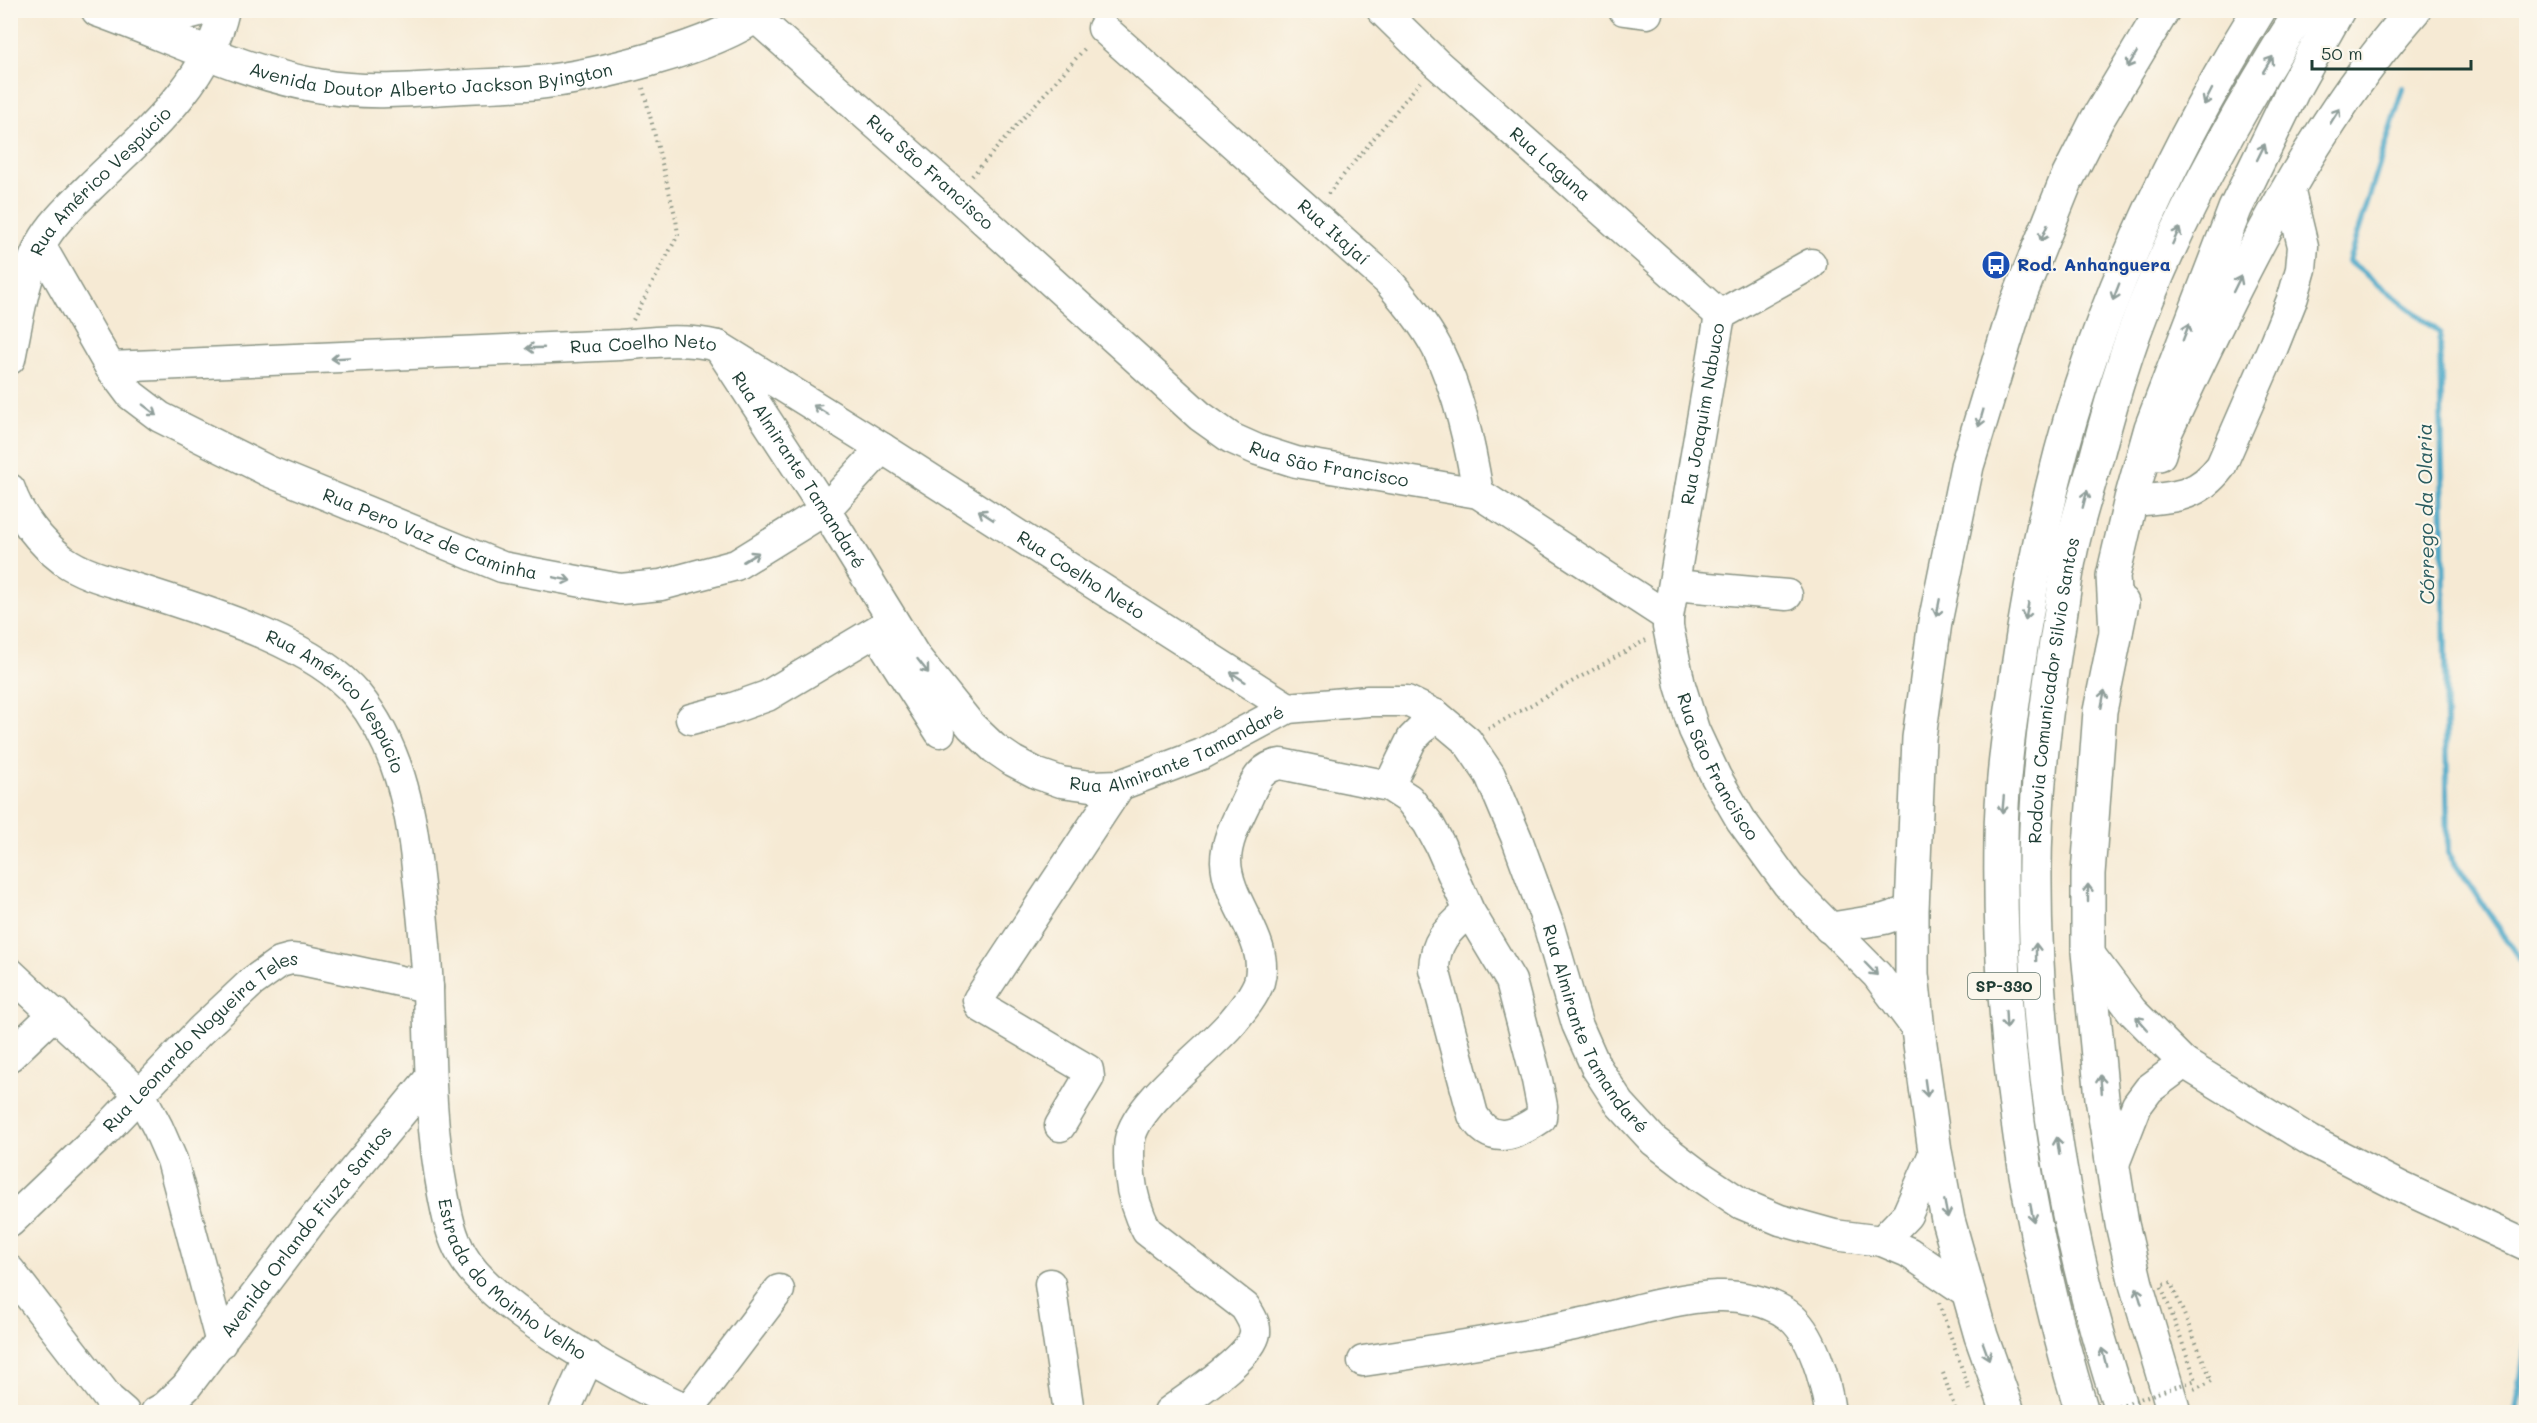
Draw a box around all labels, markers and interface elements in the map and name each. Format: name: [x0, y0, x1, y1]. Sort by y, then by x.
scale bar: [2312, 33, 2471, 71]
text: 50 m: [2321, 41, 2363, 65]
one-way arrow: [2126, 51, 2138, 68]
street label: Avenida Doutor Alberto Jackson Byington: [249, 55, 615, 77]
text: Avenida Doutor Alberto Jackson Byington: [247, 56, 615, 102]
one-way arrow: [2262, 56, 2274, 73]
one-way arrow: [2201, 88, 2213, 106]
street label: Rua Américo Vespúcio: [24, 101, 176, 260]
street label: Rua São Francisco: [862, 108, 1000, 235]
one-way arrow: [2329, 108, 2341, 124]
street label: Rua Laguna: [1505, 121, 1596, 206]
one-way arrow: [2256, 144, 2268, 162]
street label: Rua Itajaí: [1293, 193, 1375, 270]
one-way arrow: [2038, 224, 2049, 242]
one-way arrow: [2170, 227, 2182, 245]
bus stop icon: Rod. Anhanguera: [1980, 249, 2012, 281]
place label: Rod. Anhanguera: [2017, 252, 2171, 276]
one-way arrow: [2231, 275, 2243, 293]
one-way arrow: [2110, 283, 2121, 301]
street label: Rua Joaquim Nabuco: [1675, 321, 1729, 507]
one-way arrow: [2182, 323, 2193, 342]
street label: Rua Coelho Neto: [569, 328, 720, 358]
one-way arrow: [525, 342, 545, 354]
one-way arrow: [331, 352, 351, 363]
street label: Rua Almirante Tamandaré: [727, 367, 871, 573]
one-way arrow: [142, 403, 158, 416]
one-way arrow: [813, 404, 830, 416]
one-way arrow: [1975, 408, 1986, 427]
water label: Córrego da Olaria: [2410, 423, 2440, 605]
street label: Rua São Francisco: [1246, 435, 1411, 492]
street label: Rua Pero Vaz de Caminha: [319, 482, 539, 584]
one-way arrow: [2080, 490, 2091, 509]
one-way arrow: [978, 508, 995, 520]
street label: Rua Coelho Neto: [1013, 525, 1150, 624]
street label: Rodovia Comunicador Silvio Santos: [2022, 535, 2084, 844]
one-way arrow: [742, 550, 759, 562]
one-way arrow: [551, 574, 571, 585]
one-way arrow: [1931, 598, 1943, 617]
one-way arrow: [2021, 601, 2032, 620]
street label: Rua Américo Vespúcio: [262, 623, 411, 776]
one-way arrow: [916, 658, 929, 674]
one-way arrow: [1230, 670, 1247, 682]
street label: Rua São Francisco: [1672, 690, 1765, 845]
one-way arrow: [2098, 690, 2109, 709]
street label: Rua Almirante Tamandaré: [1068, 699, 1288, 797]
one-way arrow: [1997, 794, 2008, 814]
one-way arrow: [2082, 884, 2094, 904]
street label: Rua Almirante Tamandaré: [1538, 922, 1654, 1138]
one-way arrow: [2030, 943, 2042, 963]
street label: Rua Leonardo Nogueira Teles: [97, 946, 300, 1137]
one-way arrow: [1863, 961, 1878, 976]
road number: SP-330: [1968, 973, 2040, 999]
one-way arrow: [2001, 1010, 2012, 1030]
one-way arrow: [2135, 1015, 2149, 1030]
one-way arrow: [2095, 1074, 2106, 1094]
one-way arrow: [1920, 1078, 1931, 1098]
street label: Avenida Orlando Fiuza Santos: [215, 1120, 397, 1342]
one-way arrow: [2052, 1137, 2063, 1156]
street label: Estrada do Moinho Velho: [433, 1196, 591, 1365]
one-way arrow: [1941, 1199, 1952, 1218]
one-way arrow: [2027, 1203, 2038, 1223]
one-way arrow: [2133, 1287, 2144, 1306]
one-way arrow: [1981, 1341, 1992, 1360]
one-way arrow: [2097, 1348, 2109, 1367]

